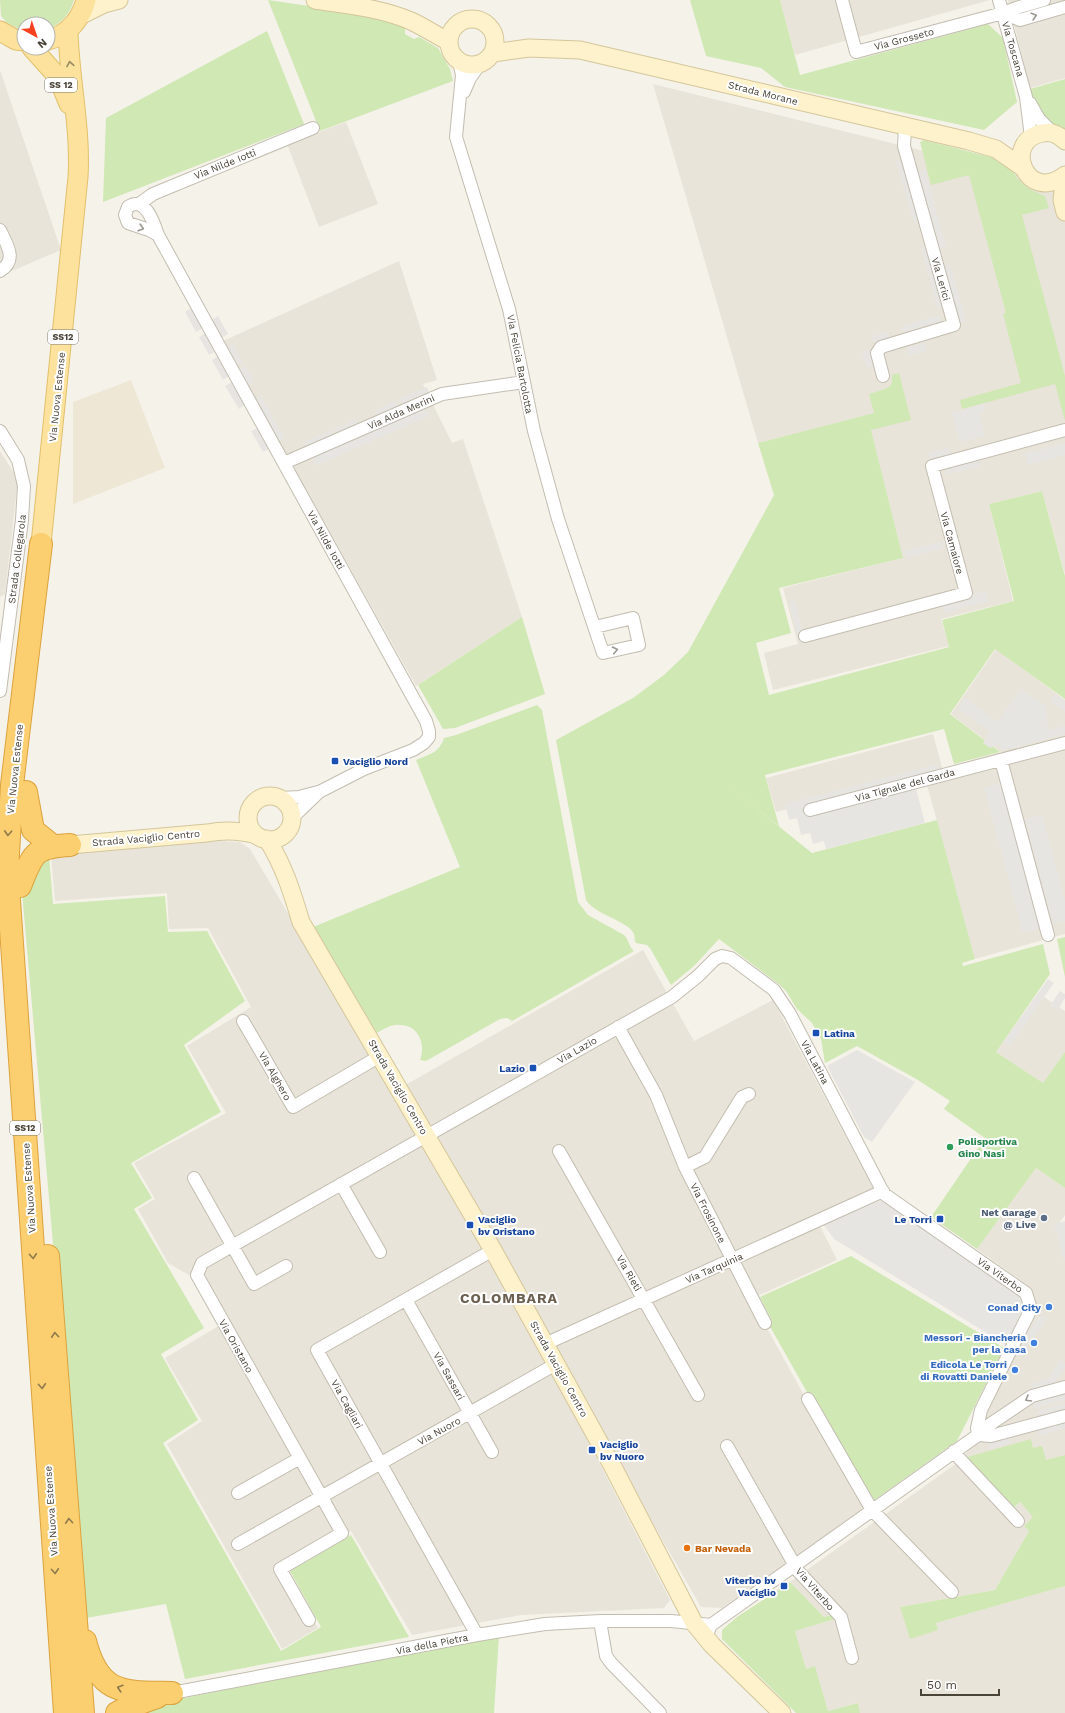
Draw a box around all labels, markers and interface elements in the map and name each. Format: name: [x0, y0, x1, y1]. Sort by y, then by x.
one-way arrow: [1030, 12, 1037, 21]
north arrow: [16, 16, 56, 56]
street label: Via Toscana: [1000, 20, 1026, 78]
street label: Via Grosseto: [873, 26, 935, 52]
text: N: [35, 36, 49, 51]
one-way arrow: [67, 61, 75, 67]
road number: SS 12: [45, 78, 77, 92]
street label: Strada Morane: [727, 79, 799, 107]
street label: Via Nilde Iotti: [192, 147, 258, 181]
one-way arrow: [138, 223, 145, 232]
street label: Via Lerici: [930, 256, 952, 302]
street label: Via Felicia Bartolotta: [505, 314, 535, 415]
road number: SS12: [48, 330, 78, 344]
street label: Via Nuova Estense: [47, 351, 67, 442]
street label: Via Alda Merini: [366, 392, 436, 432]
street label: Via Nilde Iotti: [305, 509, 347, 571]
street label: Via Camaiore: [938, 511, 966, 576]
street label: Strada Collegarola: [6, 513, 28, 604]
one-way arrow: [612, 647, 618, 655]
street label: Via Nuova Estense: [5, 723, 25, 814]
marker: Vaciglio Nord: [330, 756, 340, 766]
place label: Vaciglio Nord: [343, 756, 408, 767]
street label: Via Tignale del Garda: [854, 766, 956, 804]
street label: Strada Vaciglio Centro: [92, 828, 200, 848]
one-way arrow: [4, 830, 13, 836]
marker: Latina: [811, 1028, 821, 1038]
place label: Latina: [824, 1028, 855, 1039]
street label: Via Lazio: [555, 1034, 599, 1066]
street label: Strada Vaciglio Centro: [366, 1037, 430, 1137]
street label: Via Latina: [799, 1038, 831, 1086]
street label: Via Alghero: [257, 1050, 293, 1102]
place label: Lazio: [499, 1063, 525, 1074]
marker: Lazio: [528, 1063, 538, 1073]
road number: SS12: [10, 1121, 40, 1135]
place label: Polisportiva Gino Nasi: [958, 1136, 1017, 1159]
street label: Via Nuova Estense: [20, 1142, 38, 1233]
marker: Polisportiva Gino Nasi: [945, 1142, 955, 1152]
street label: Via Frosinone: [688, 1181, 728, 1245]
place label: Net Garage @ Live: [981, 1207, 1036, 1230]
marker: Net Garage @ Live: [1039, 1213, 1049, 1223]
place label: Vaciglio bv Oristano: [478, 1214, 535, 1237]
place label: Le Torri: [894, 1214, 932, 1225]
marker: Le Torri: [935, 1214, 945, 1224]
marker: Vaciglio bv Oristano: [465, 1220, 475, 1230]
street label: Via Tarquinia: [683, 1250, 745, 1286]
one-way arrow: [29, 1253, 38, 1259]
street label: Via Rieti: [614, 1253, 644, 1293]
street label: Via Viterbo: [975, 1255, 1025, 1295]
district label: COLOMBARA: [460, 1290, 558, 1306]
place label: Conad City: [987, 1302, 1041, 1313]
marker: Conad City: [1044, 1302, 1054, 1312]
street label: Via Oristano: [217, 1317, 255, 1375]
street label: Strada Vaciglio Centro: [528, 1319, 590, 1419]
one-way arrow: [50, 1332, 59, 1338]
place label: Messori - Biancheria per la casa: [924, 1332, 1026, 1355]
marker: Messori - Biancheria per la casa: [1029, 1338, 1039, 1348]
street label: Via Sassari: [431, 1350, 467, 1402]
place label: Edicola Le Torri di Rovatti Daniele: [920, 1359, 1007, 1382]
marker: Edicola Le Torri di Rovatti Daniele: [1010, 1365, 1020, 1375]
street label: Via Cagliari: [329, 1378, 365, 1430]
one-way arrow: [38, 1383, 47, 1389]
one-way arrow: [1025, 1394, 1032, 1402]
street label: Via Nuoro: [416, 1415, 462, 1447]
place label: Vaciglio bv Nuoro: [600, 1439, 644, 1462]
marker: Vaciglio bv Nuoro: [587, 1445, 597, 1455]
street label: Via Nuova Estense: [42, 1465, 60, 1556]
one-way arrow: [64, 1518, 73, 1524]
marker: Bar Nevada: [682, 1543, 692, 1553]
place label: Bar Nevada: [695, 1543, 751, 1554]
street label: Via Viterbo: [793, 1565, 837, 1613]
one-way arrow: [50, 1568, 59, 1574]
place label: Viterbo bv Vaciglio: [725, 1575, 776, 1598]
marker: Viterbo bv Vaciglio: [779, 1581, 789, 1591]
street label: Via della Pietra: [395, 1632, 469, 1656]
scale bar: [921, 1671, 999, 1697]
text: 50 m: [927, 1678, 957, 1692]
one-way arrow: [116, 1684, 123, 1693]

